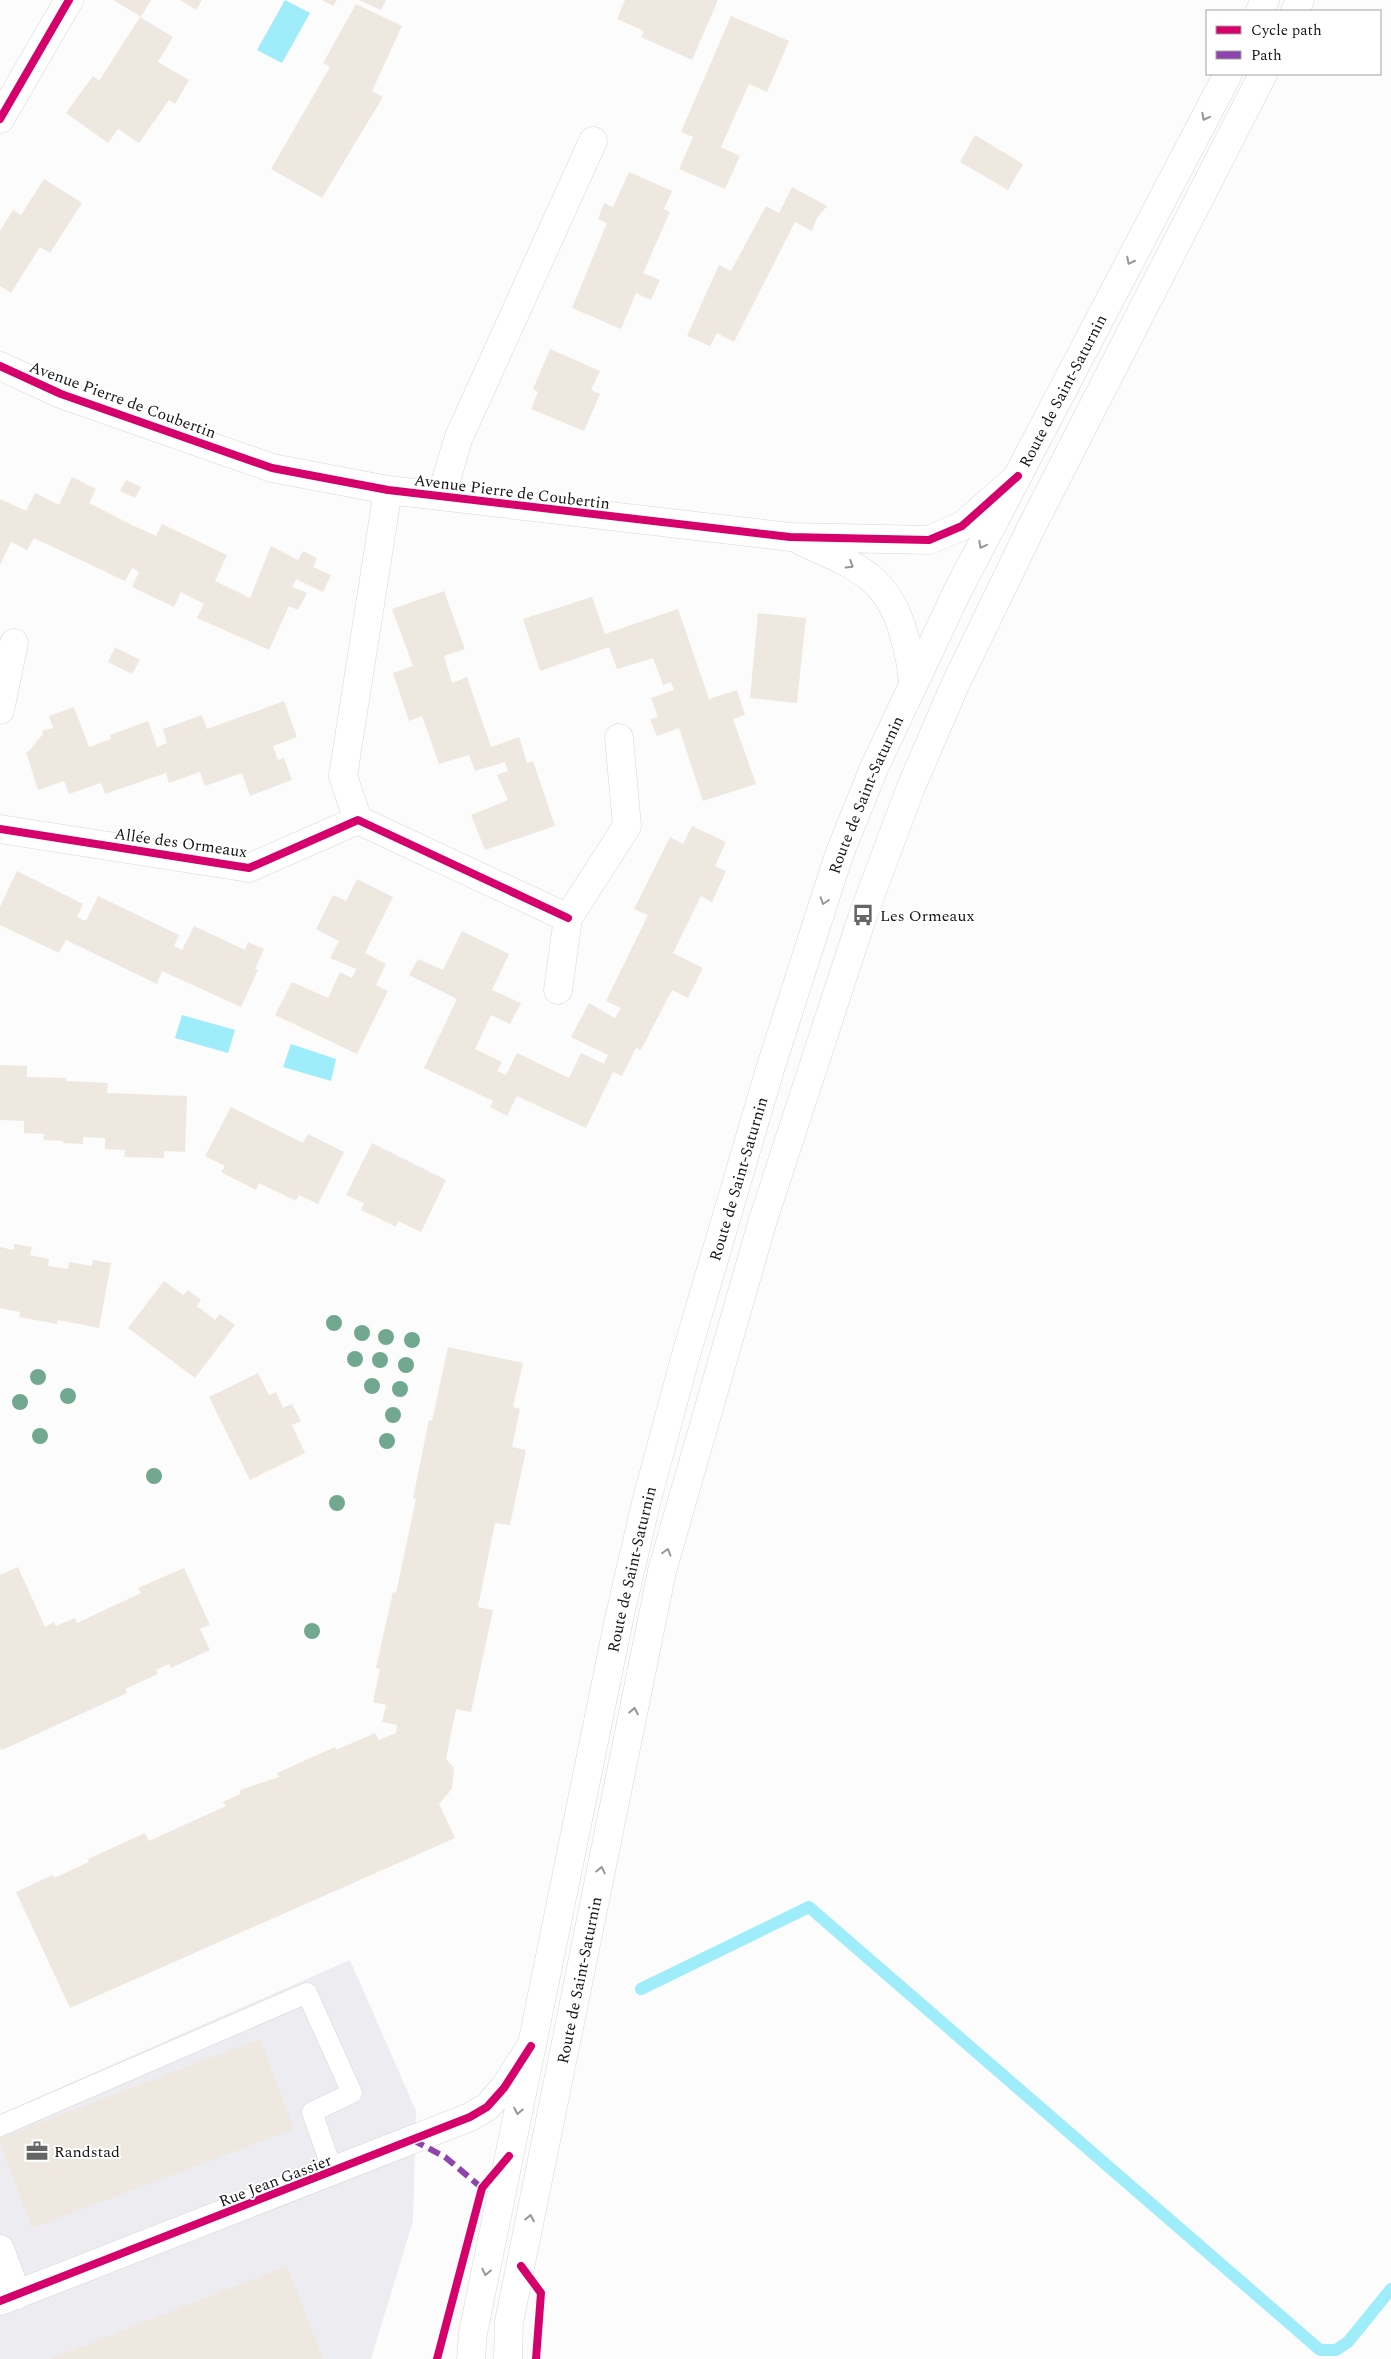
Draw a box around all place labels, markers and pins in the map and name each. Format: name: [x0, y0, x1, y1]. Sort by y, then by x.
bus stop icon: Les Ormeaux: [850, 902, 876, 928]
place label: Les Ormeaux: [880, 904, 974, 928]
office icon: Randstad: [24, 2138, 50, 2164]
place label: Randstad: [54, 2140, 120, 2164]

